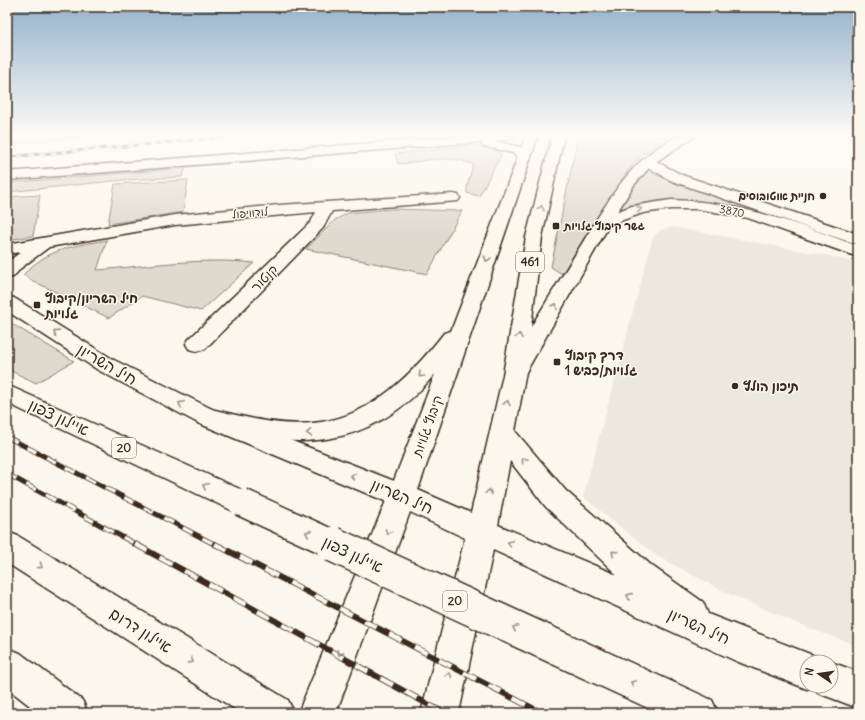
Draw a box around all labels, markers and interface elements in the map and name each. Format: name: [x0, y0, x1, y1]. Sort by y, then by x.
place label: חניית אוטובוסים: [738, 189, 815, 203]
marker: חניית אוטובוסים: [818, 191, 828, 201]
street label: 3870: [718, 202, 746, 220]
street label: לודוויפול: [231, 204, 269, 222]
one-way arrow: [537, 205, 545, 212]
one-way arrow: [636, 205, 643, 214]
place label: גשר קיבוץ גלויות: [563, 219, 645, 233]
marker: גשר קיבוץ גלויות: [551, 221, 561, 231]
road number: 461: [516, 252, 544, 272]
one-way arrow: [483, 256, 492, 263]
street label: קנטור: [247, 261, 282, 296]
place label: חיל השריון/קיבוץ גלויות: [44, 290, 138, 322]
marker: חיל השריון/קיבוץ גלויות: [32, 300, 42, 310]
one-way arrow: [551, 303, 558, 310]
one-way arrow: [53, 331, 60, 338]
one-way arrow: [514, 333, 523, 340]
street label: חיל השריון: [74, 339, 140, 389]
place label: דרך קיבוץ גלויות/כביש 1: [565, 347, 638, 379]
marker: דרך קיבוץ גלויות/כביש 1: [552, 357, 562, 367]
one-way arrow: [418, 370, 426, 378]
place label: תיכון הולץ: [743, 378, 799, 395]
marker: תיכון הולץ: [730, 381, 740, 391]
street label: קיבוץ גלויות: [408, 393, 446, 460]
street label: איילון צפון: [25, 394, 92, 441]
one-way arrow: [503, 400, 511, 407]
one-way arrow: [178, 401, 185, 409]
one-way arrow: [306, 429, 312, 437]
road number: 20: [112, 438, 136, 458]
one-way arrow: [521, 457, 528, 465]
one-way arrow: [349, 473, 357, 481]
street label: חיל השריון: [368, 474, 436, 518]
one-way arrow: [202, 483, 210, 491]
one-way arrow: [485, 489, 493, 496]
one-way arrow: [384, 528, 392, 535]
one-way arrow: [305, 530, 312, 538]
street label: איילון צפון: [319, 531, 386, 578]
one-way arrow: [507, 540, 515, 548]
one-way arrow: [612, 550, 619, 557]
one-way arrow: [36, 561, 43, 569]
road number: 20: [443, 591, 467, 611]
one-way arrow: [626, 593, 634, 601]
street label: איילון דרום: [106, 603, 176, 657]
street label: חיל השריון: [665, 603, 733, 649]
one-way arrow: [512, 625, 519, 633]
one-way arrow: [337, 649, 345, 656]
north arrow: [799, 654, 839, 694]
one-way arrow: [186, 656, 193, 663]
text: N: [802, 666, 817, 677]
one-way arrow: [444, 672, 452, 678]
one-way arrow: [630, 680, 638, 688]

